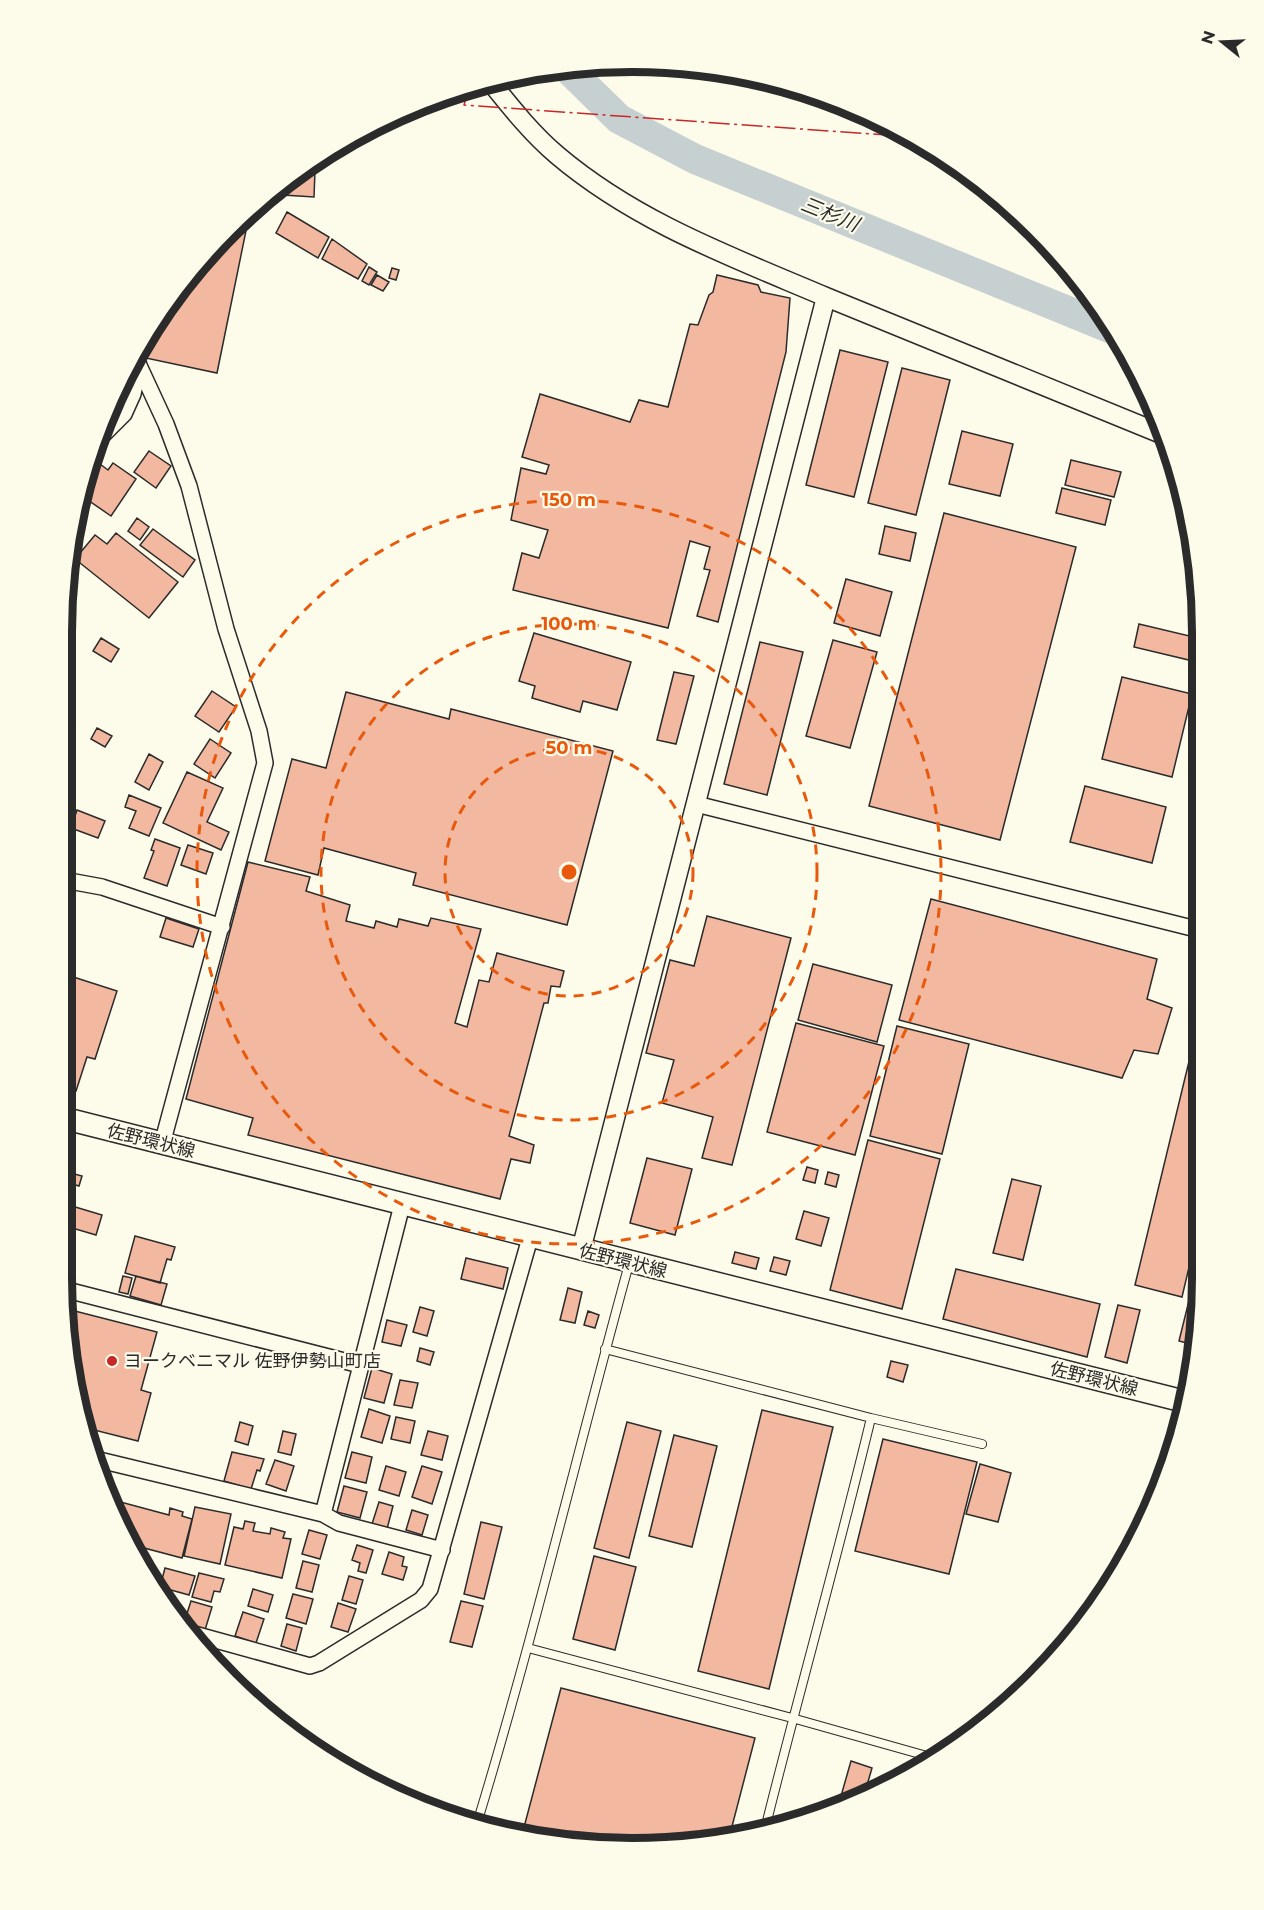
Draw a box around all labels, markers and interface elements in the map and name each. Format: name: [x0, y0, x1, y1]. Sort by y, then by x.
north arrow: [1192, 12, 1252, 72]
text: N: [1197, 28, 1219, 47]
water label: 三杉川: [798, 192, 864, 237]
text: 150 m: [542, 489, 596, 511]
text: 100 m: [541, 613, 597, 635]
text: 50 m: [546, 737, 592, 759]
centre of rings: [559, 862, 579, 882]
street label: 佐野環状線: [105, 1119, 197, 1163]
street label: 佐野環状線: [577, 1239, 669, 1283]
place label: ヨークベニマル 佐野伊勢山町店: [124, 1350, 381, 1372]
marker: ヨークベニマル 佐野伊勢山町店: [105, 1354, 119, 1368]
street label: 佐野環状線: [1048, 1357, 1140, 1401]

